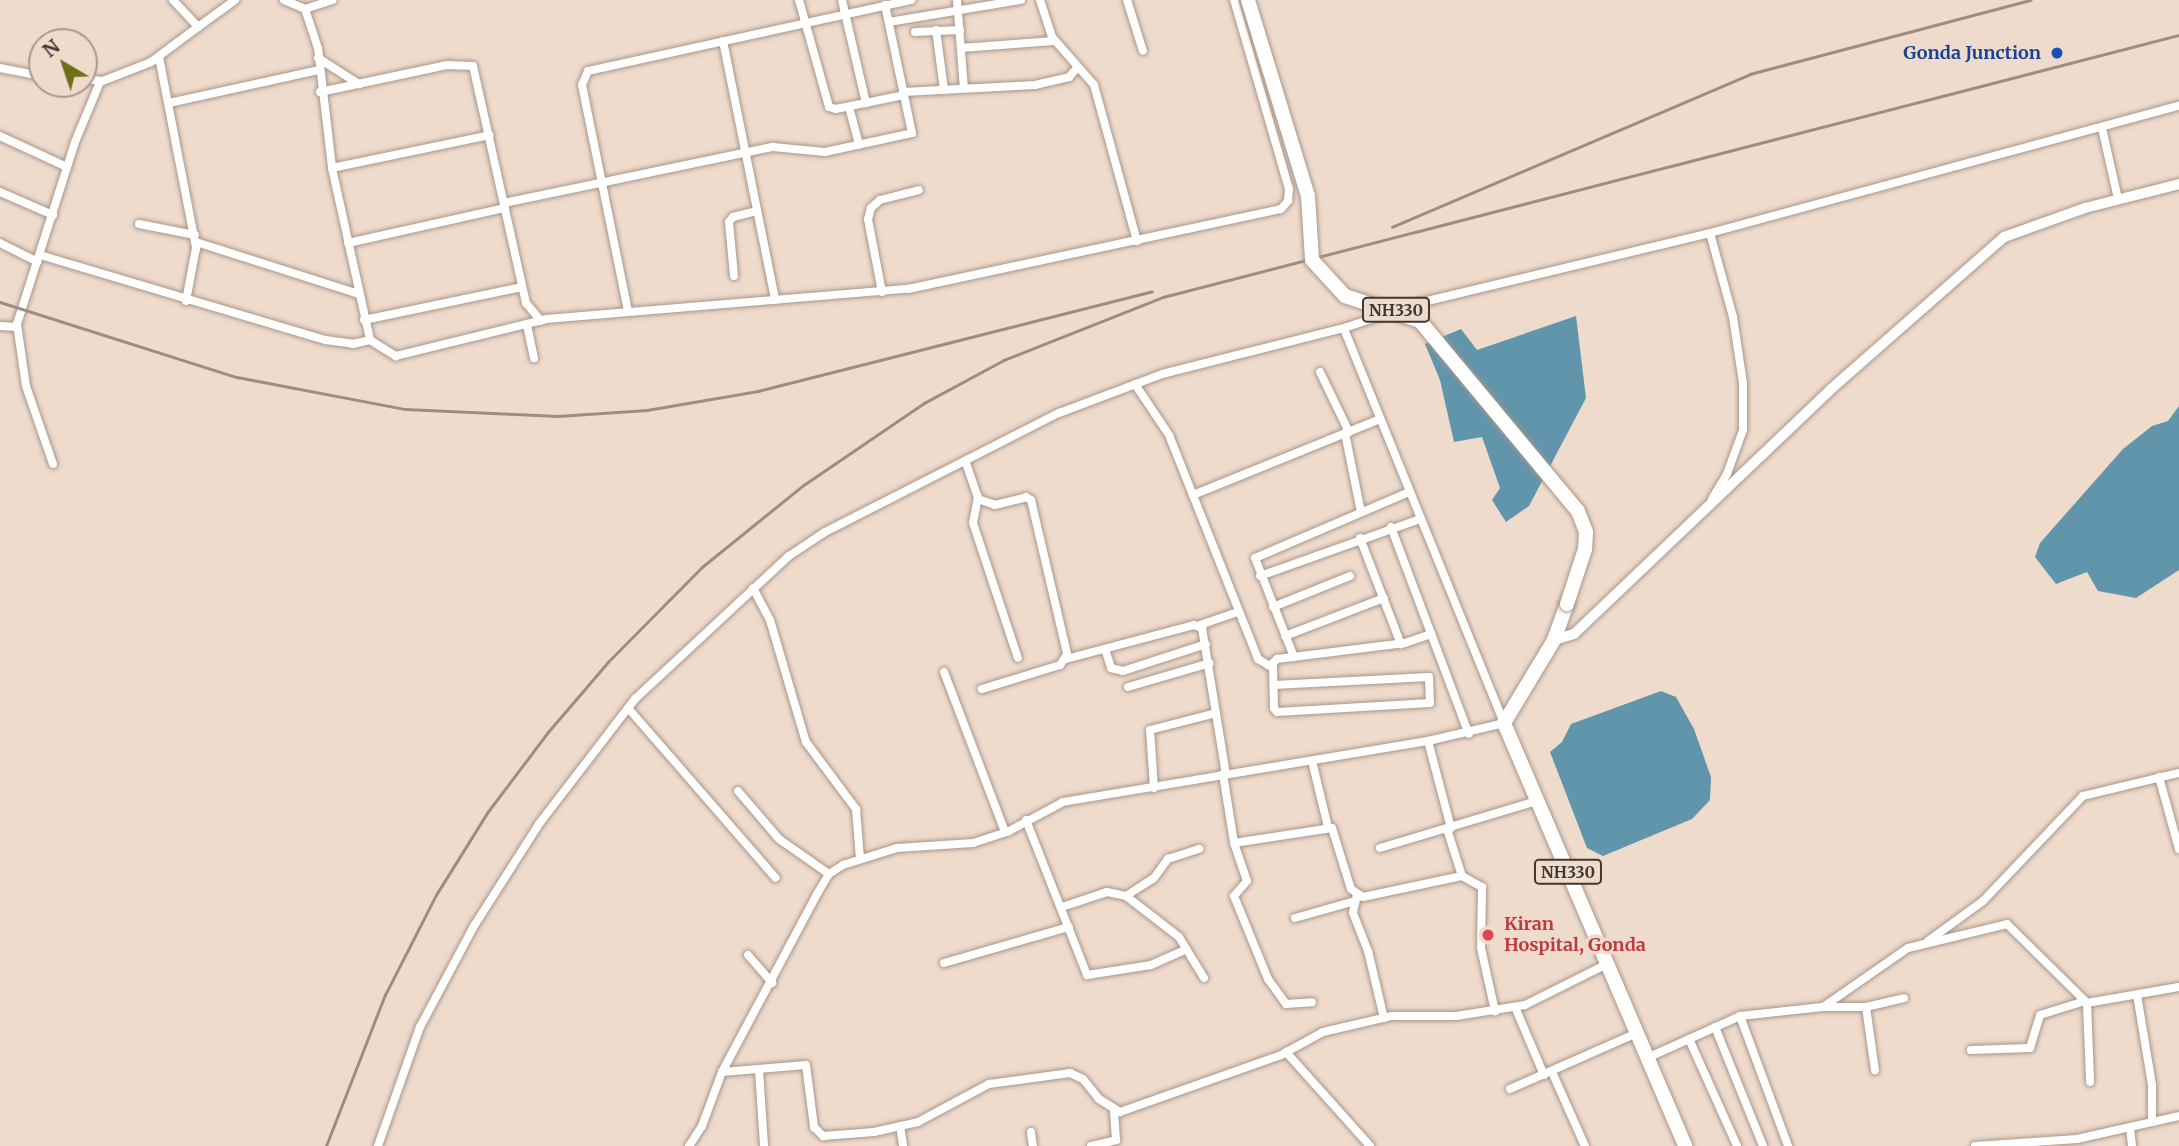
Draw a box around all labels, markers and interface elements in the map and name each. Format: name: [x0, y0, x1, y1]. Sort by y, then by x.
north arrow: [28, 28, 98, 98]
text: N: [38, 34, 64, 62]
place label: Gonda Junction: [1903, 42, 2041, 64]
marker: Gonda Junction: [2047, 43, 2067, 63]
road number: NH330: [1361, 298, 1431, 322]
road number: NH330: [1533, 860, 1603, 884]
place label: Kiran Hospital, Gonda: [1504, 914, 1646, 956]
marker: Kiran Hospital, Gonda: [1478, 925, 1498, 945]

